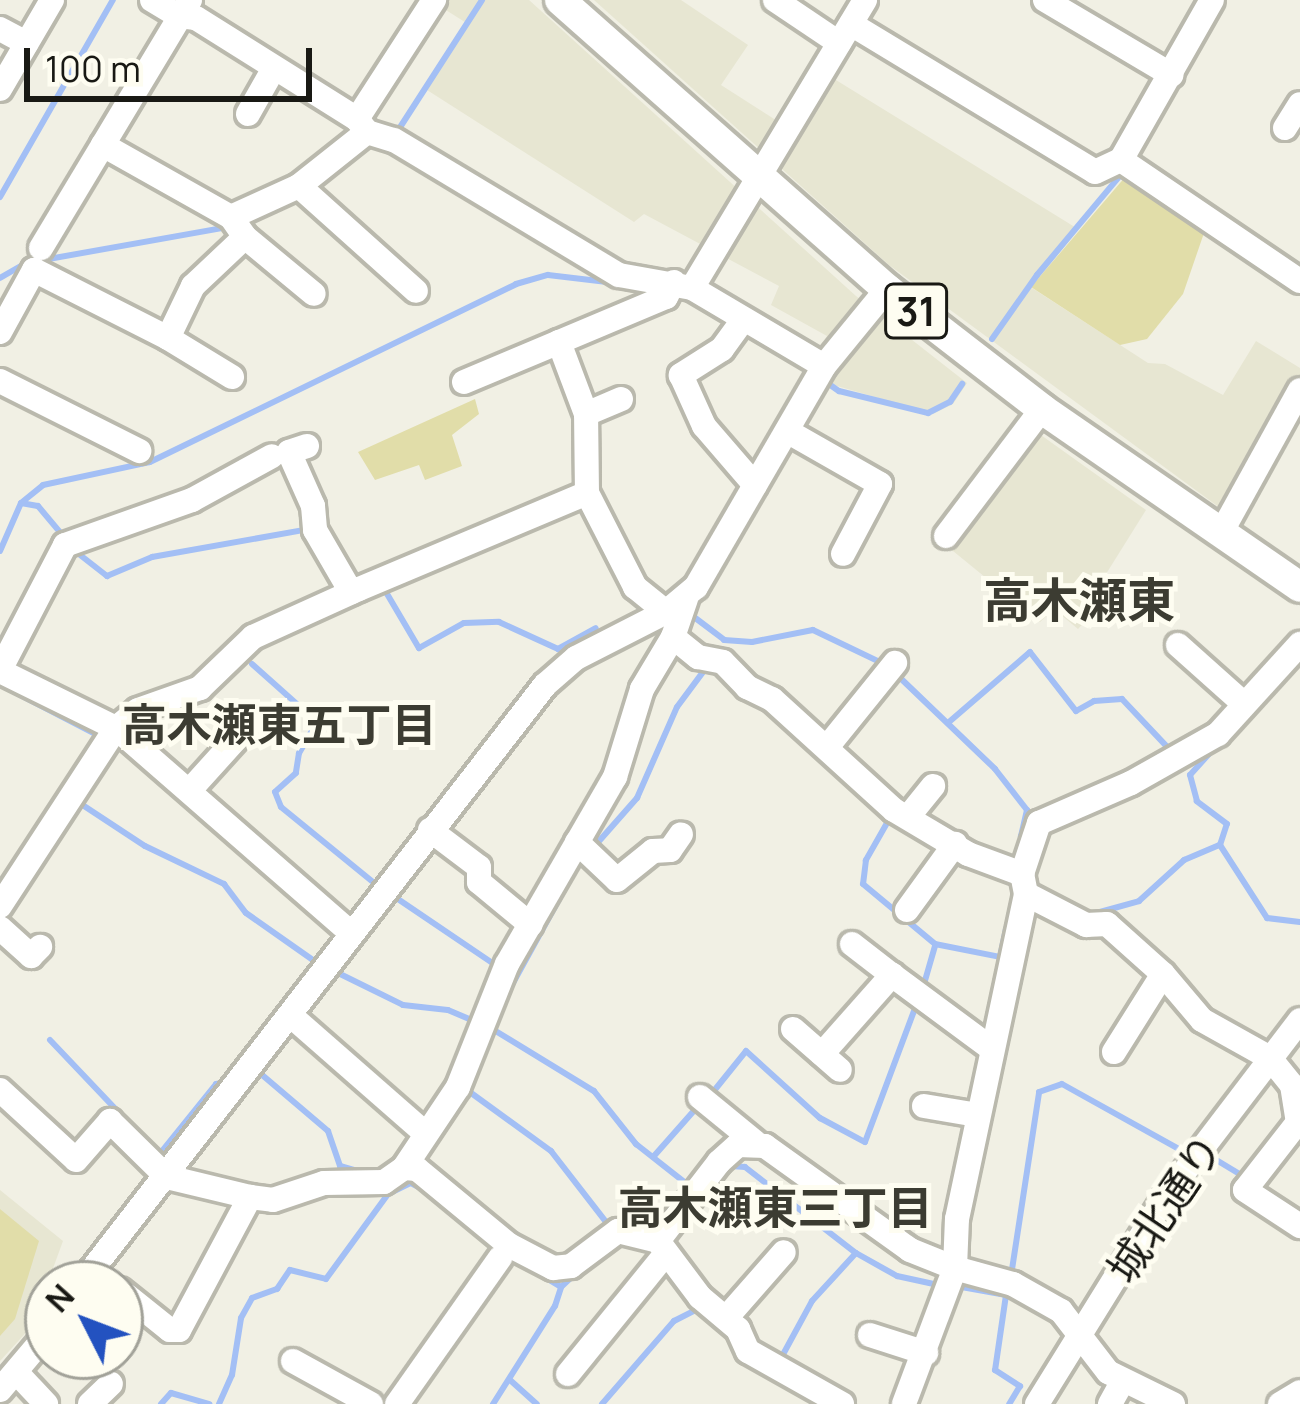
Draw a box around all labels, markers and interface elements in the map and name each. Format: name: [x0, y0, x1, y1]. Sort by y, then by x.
scale bar: [30, 24, 318, 98]
text: 100 m: [45, 44, 141, 93]
road number: 31: [883, 278, 949, 344]
district label: 高木瀬東: [983, 571, 1175, 629]
district label: 高木瀬東五丁目: [122, 698, 436, 752]
street label: 城北通り: [1096, 1124, 1232, 1292]
district label: 高木瀬東三丁目: [618, 1181, 932, 1235]
north arrow: [24, 1260, 144, 1380]
text: N: [34, 1274, 84, 1321]

